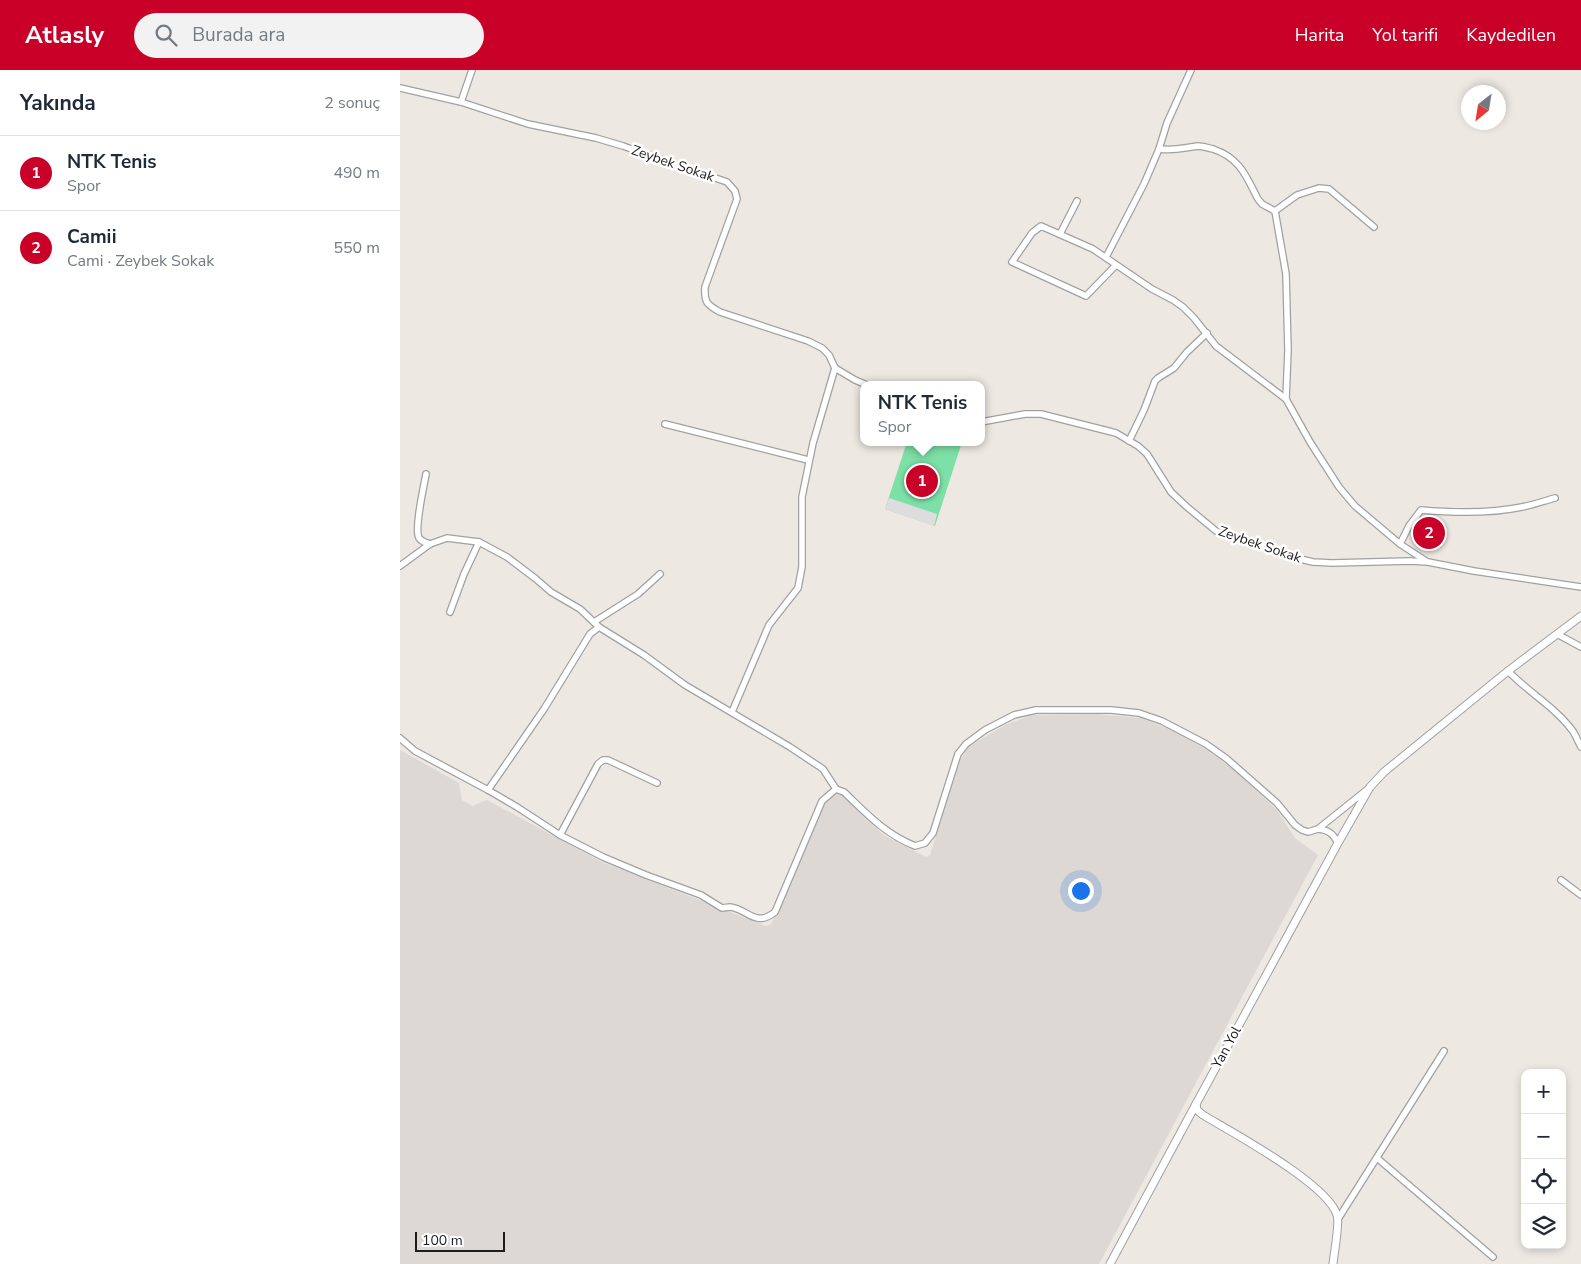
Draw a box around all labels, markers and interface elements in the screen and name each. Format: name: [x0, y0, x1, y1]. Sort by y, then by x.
search box: [134, 13, 484, 58]
text: Atlasly: [25, 19, 104, 51]
icon: search: [152, 21, 180, 49]
text: Burada ara: [192, 22, 285, 48]
text: Harita: [1295, 23, 1344, 47]
text: Yol tarifi: [1372, 23, 1438, 47]
text: Kaydedilen: [1466, 23, 1556, 47]
north arrow: [1461, 85, 1506, 130]
text: Yakında: [20, 89, 96, 117]
text: 2 sonuç: [324, 92, 380, 114]
street label: Zeybek Sokak: [629, 140, 718, 187]
text: NTK Tenis: [67, 149, 157, 175]
text: 1: [31, 162, 41, 184]
text: 490 m: [333, 162, 380, 184]
text: Spor: [67, 175, 101, 197]
text: Camii: [67, 224, 117, 250]
text: 2: [31, 237, 41, 259]
text: 550 m: [333, 237, 380, 259]
text: Cami · Zeybek Sokak: [67, 250, 214, 272]
popup: [860, 381, 985, 446]
text: NTK Tenis: [878, 390, 967, 416]
text: Spor: [878, 416, 911, 438]
pin: 1: [906, 462, 938, 500]
pin: 2: [1413, 514, 1445, 552]
street label: Zeybek Sokak: [1216, 521, 1305, 568]
your location: [1068, 878, 1094, 904]
street label: Yan Yol: [1207, 1022, 1246, 1073]
map controls: [1521, 1069, 1566, 1249]
button: +: [1521, 1069, 1566, 1114]
button: −: [1521, 1114, 1566, 1159]
button: locate: [1521, 1159, 1566, 1204]
button: layers: [1521, 1204, 1566, 1249]
scale bar: [415, 1229, 505, 1252]
text: 100 m: [422, 1231, 463, 1250]

